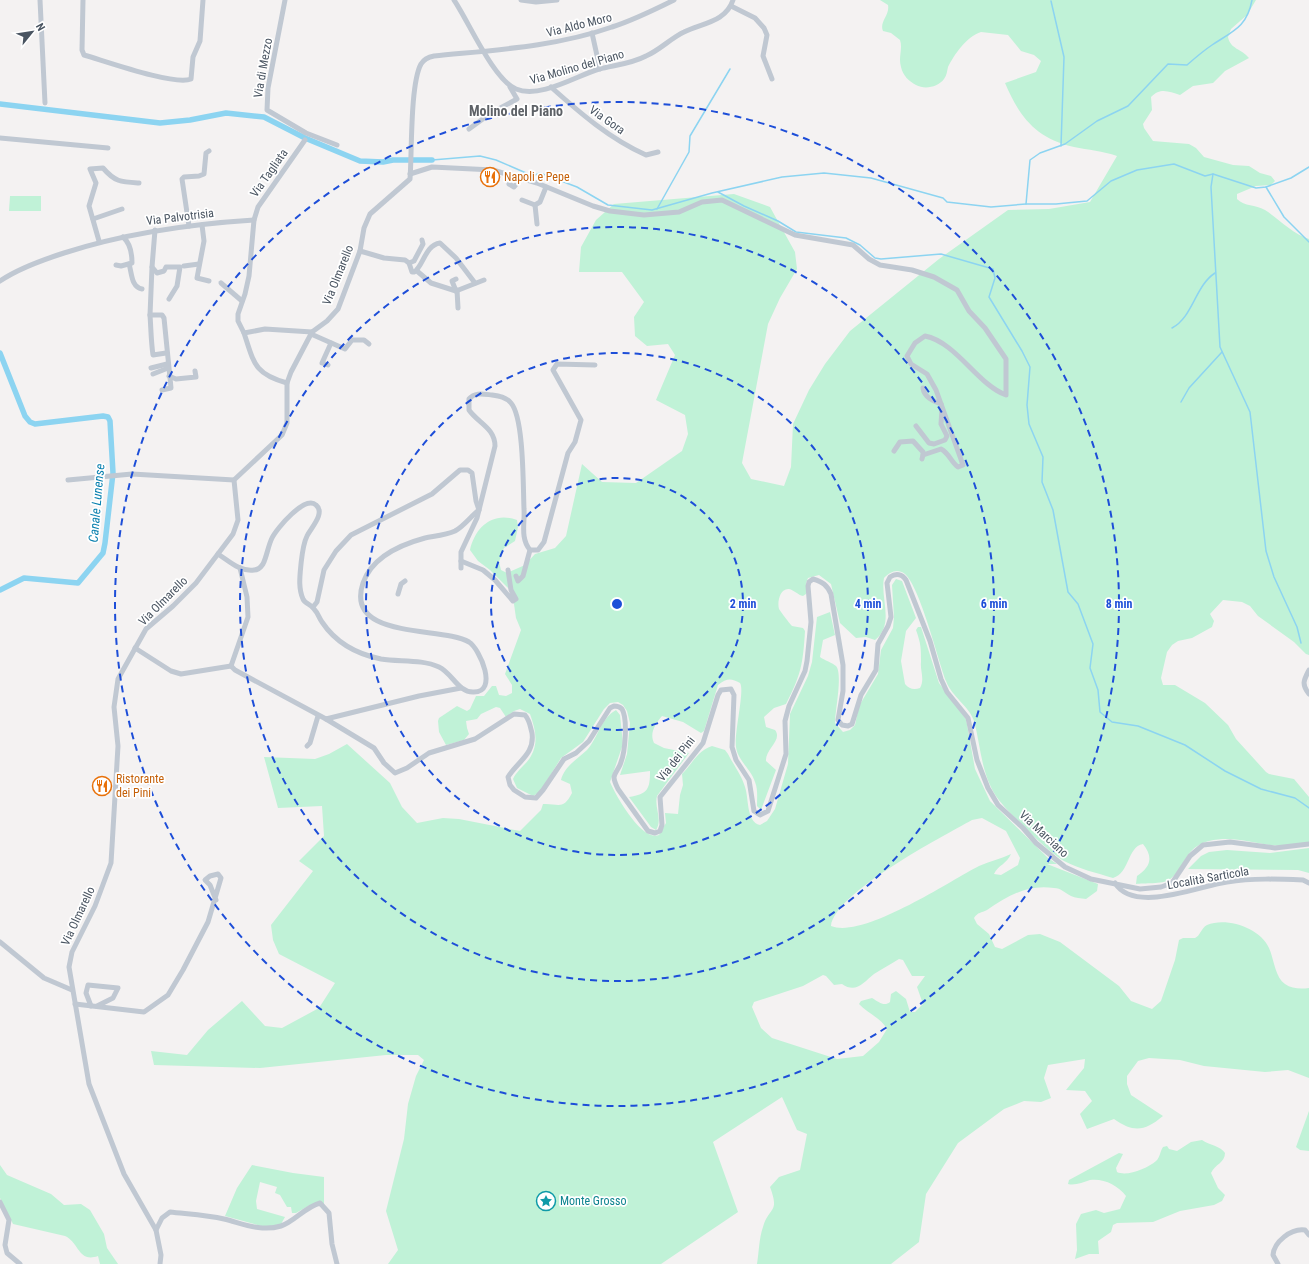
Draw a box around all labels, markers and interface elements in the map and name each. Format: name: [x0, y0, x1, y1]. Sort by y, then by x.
street label: Via Aldo Moro: [545, 10, 613, 40]
north arrow: [12, 12, 52, 52]
text: N: [33, 21, 48, 34]
street label: Via di Mezzo: [251, 37, 275, 99]
street label: Via Molino del Piano: [528, 47, 626, 87]
district label: Molino del Piano: [469, 103, 563, 119]
street label: Via Gora: [586, 103, 628, 137]
street label: Via Tagliata: [247, 146, 291, 200]
restaurant icon: Napoli e Pepe: [479, 166, 501, 188]
place label: Napoli e Pepe: [504, 170, 570, 184]
street label: Via Palvotrisia: [145, 206, 215, 228]
street label: Via Olmarello: [320, 243, 356, 307]
water label: Canale Lunense: [86, 463, 107, 543]
street label: Via Olmarello: [136, 574, 190, 628]
centre of rings: [610, 597, 624, 611]
text: 2 min: [730, 597, 756, 611]
text: 4 min: [855, 597, 881, 611]
text: 6 min: [981, 597, 1007, 611]
text: 8 min: [1106, 597, 1132, 611]
street label: Via dei Pini: [654, 734, 698, 784]
place label: Ristorante dei Pini: [116, 772, 165, 800]
restaurant icon: Ristorante dei Pini: [91, 775, 113, 797]
street label: Via Marciano: [1016, 808, 1072, 860]
street label: Località Sarticola: [1166, 864, 1250, 892]
street label: Via Olmarello: [58, 884, 98, 948]
place icon: Monte Grosso: [535, 1190, 557, 1212]
place label: Monte Grosso: [560, 1194, 626, 1208]

